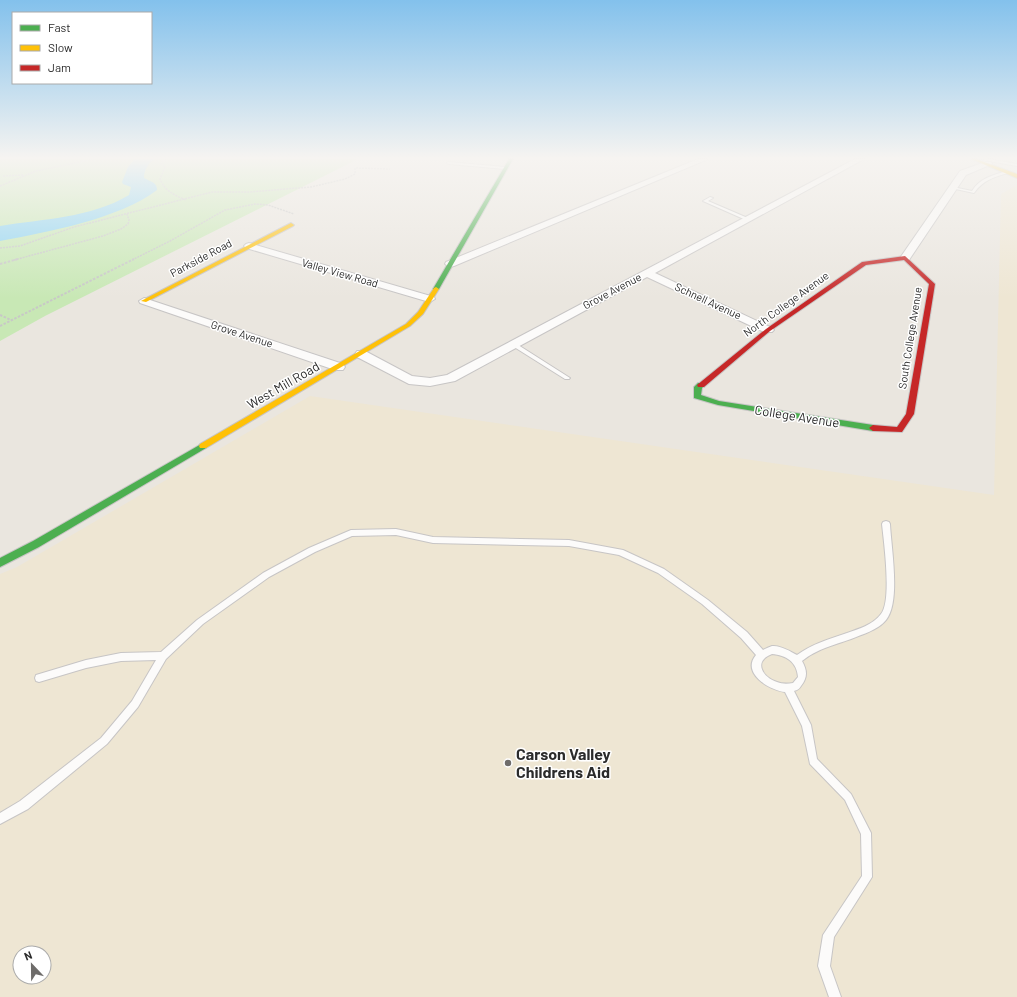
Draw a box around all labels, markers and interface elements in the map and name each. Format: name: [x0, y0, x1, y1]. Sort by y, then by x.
legend: [12, 12, 152, 84]
text: Fast: [48, 20, 71, 34]
text: Slow: [48, 40, 73, 54]
text: Jam: [48, 60, 71, 74]
street label: Parkside Road: [168, 236, 234, 279]
street label: Valley View Road: [300, 255, 380, 290]
street label: North College Avenue: [741, 268, 831, 339]
street label: Grove Avenue: [580, 270, 643, 311]
street label: Schnell Avenue: [673, 279, 744, 322]
street label: South College Avenue: [895, 286, 924, 390]
street label: Grove Avenue: [209, 317, 275, 350]
street label: West Mill Road: [244, 358, 322, 412]
street label: College Avenue: [753, 401, 841, 431]
place label: Carson Valley Childrens Aid: [516, 744, 611, 781]
marker: Carson Valley Childrens Aid: [503, 758, 513, 768]
north arrow: [12, 945, 52, 985]
text: N: [22, 948, 34, 963]

